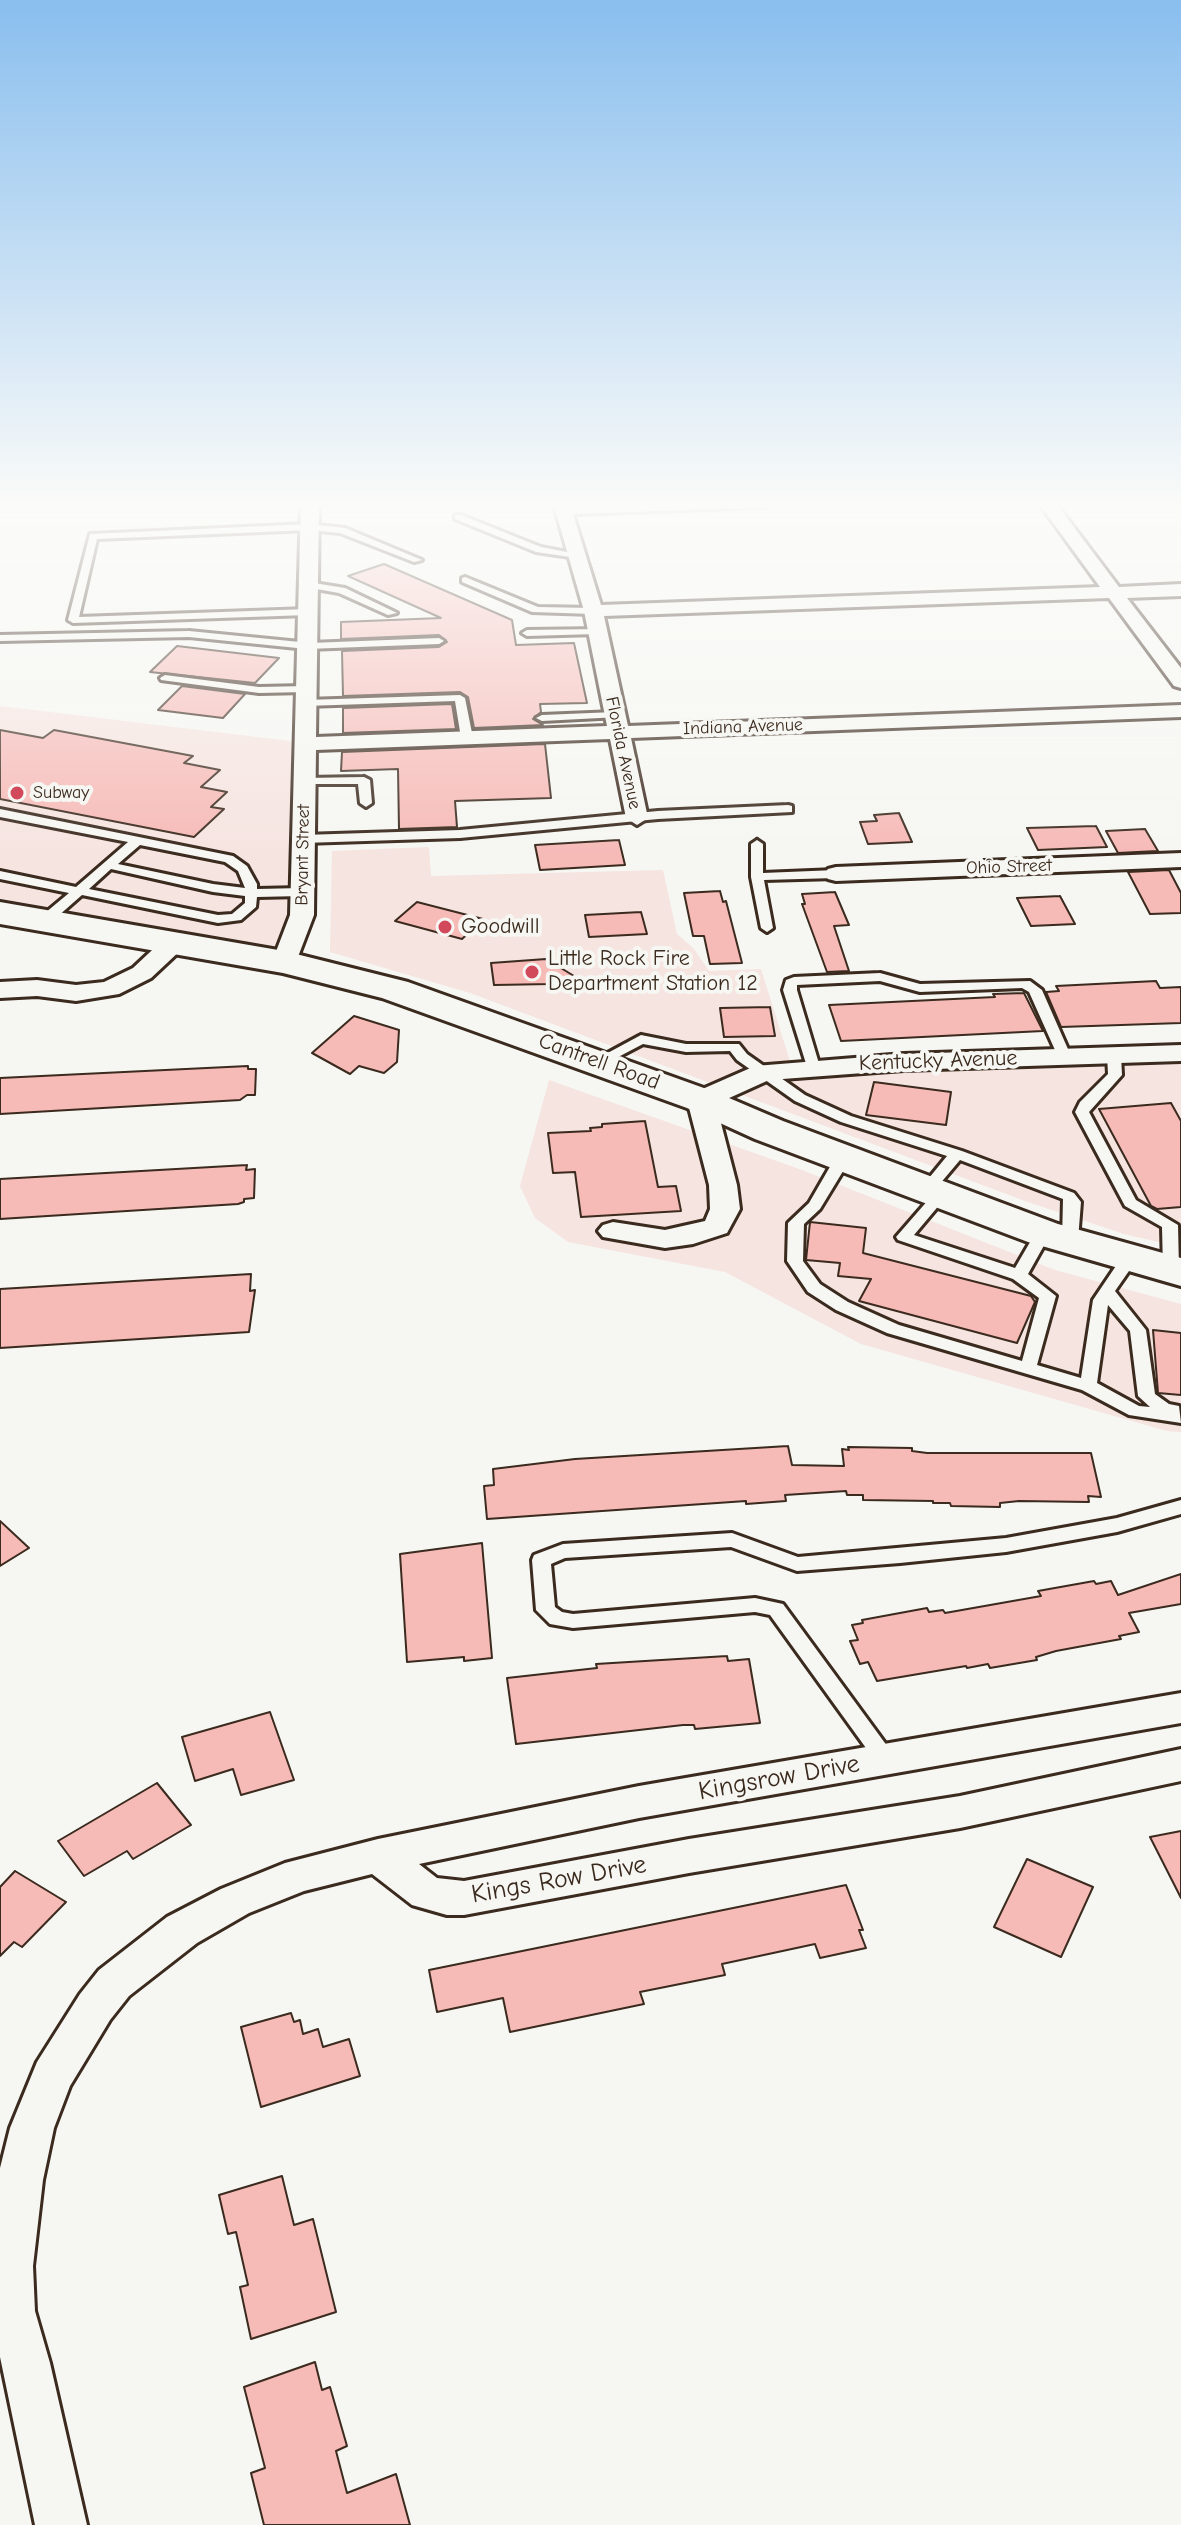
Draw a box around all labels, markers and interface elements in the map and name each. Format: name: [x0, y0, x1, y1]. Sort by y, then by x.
street label: Florida Avenue: [601, 695, 645, 811]
street label: Indiana Avenue: [683, 714, 803, 740]
place label: Subway: [33, 782, 89, 804]
marker: Subway: [8, 784, 26, 802]
street label: Bryant Street: [291, 804, 315, 906]
street label: Ohio Street: [966, 855, 1052, 879]
place label: Goodwill: [461, 914, 539, 940]
marker: Goodwill: [436, 918, 454, 936]
place label: Little Rock Fire Department Station 12: [548, 946, 758, 998]
marker: Little Rock Fire Department Station 12: [523, 963, 541, 981]
street label: Cantrell Road: [535, 1028, 663, 1096]
street label: Kentucky Avenue: [858, 1045, 1018, 1077]
street label: Kingsrow Drive: [696, 1748, 862, 1808]
street label: Kings Row Drive: [469, 1849, 649, 1911]

